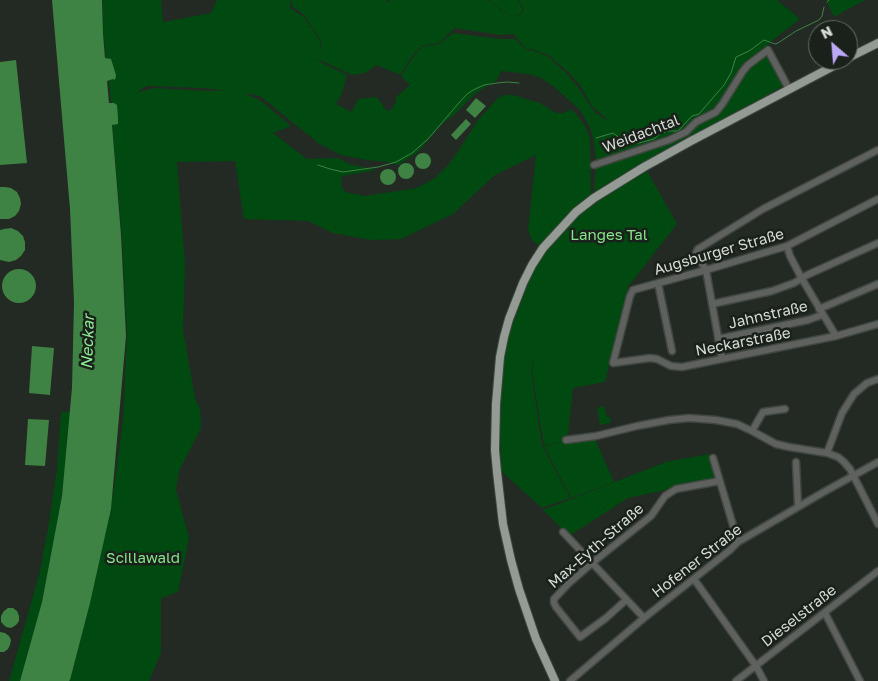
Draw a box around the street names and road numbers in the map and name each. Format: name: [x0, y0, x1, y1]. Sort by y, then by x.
street label: Weidachtal: [600, 111, 682, 157]
street label: Augsburger Straße: [652, 225, 786, 279]
street label: Jahnstraße: [727, 297, 809, 333]
street label: Neckarstraße: [694, 324, 792, 360]
street label: Max-Eyth-Straße: [545, 500, 647, 592]
street label: Hofener Straße: [649, 520, 745, 602]
street label: Dieselstraße: [758, 581, 840, 651]

